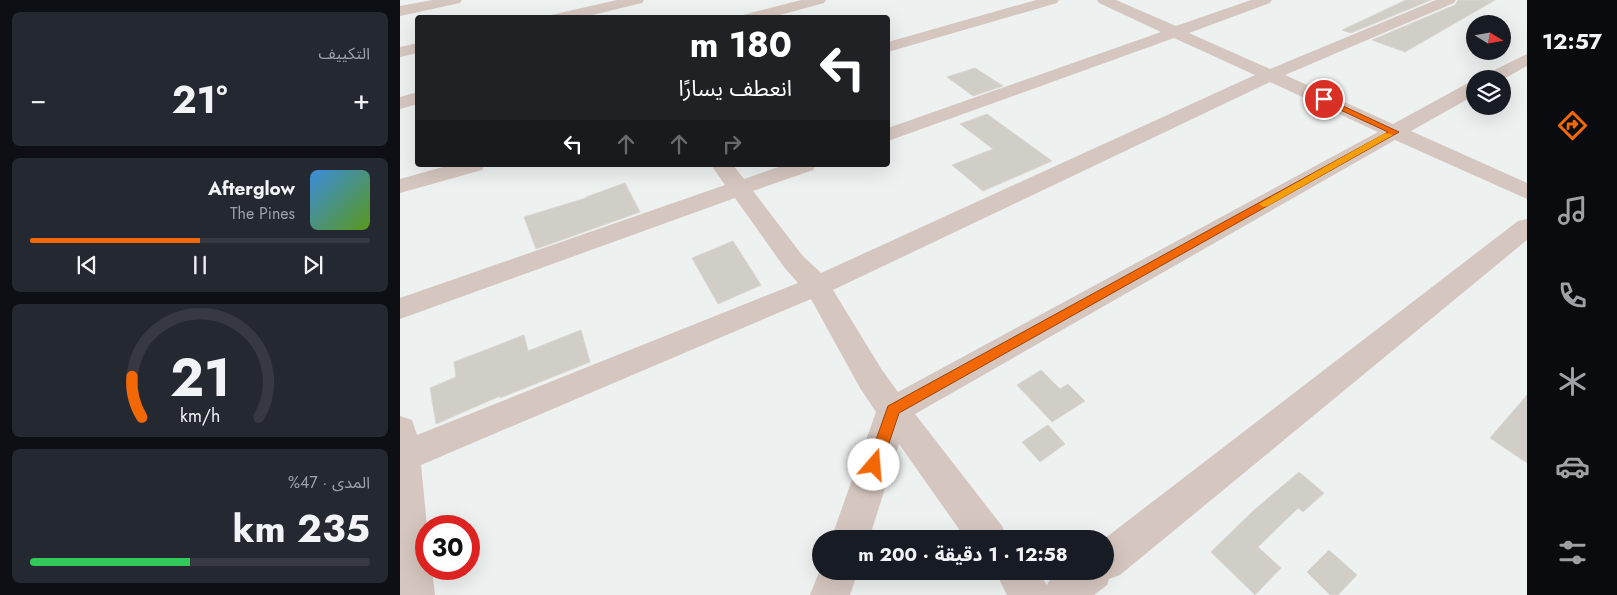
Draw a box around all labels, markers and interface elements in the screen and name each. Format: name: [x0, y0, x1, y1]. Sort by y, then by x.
north arrow: [1466, 15, 1511, 60]
map controls: [1466, 15, 1511, 115]
text: 180 m: [690, 20, 792, 70]
text: 12:57: [1542, 25, 1602, 57]
icon: left: [810, 35, 875, 100]
text: التكييف: [318, 42, 370, 65]
button: layers: [1466, 70, 1511, 115]
text: 21°: [172, 72, 227, 127]
text: انعطف يسارًا: [679, 72, 792, 104]
pin: [1303, 78, 1345, 120]
text: −: [30, 79, 47, 120]
text: +: [353, 79, 370, 120]
icon: arrive: [1310, 85, 1338, 113]
icon: directions: [1555, 108, 1590, 143]
icon: left: [559, 130, 587, 158]
icon: ahead: [612, 130, 640, 158]
icon: ahead: [665, 130, 693, 158]
icon: right: [718, 130, 746, 158]
text: Afterglow: [208, 175, 295, 202]
icon: music: [1555, 193, 1590, 228]
text: The Pines: [230, 202, 295, 225]
icon: previous: [73, 251, 101, 279]
icon: pause: [186, 251, 214, 279]
icon: next: [299, 251, 327, 279]
icon: phone: [1555, 278, 1590, 313]
text: 21: [170, 340, 230, 416]
icon: climate: [1555, 364, 1590, 399]
text: km/h: [180, 403, 220, 429]
position arrow: [847, 438, 899, 490]
icon: car: [1555, 449, 1590, 484]
text: المدى · 47%: [288, 471, 370, 494]
text: 235 km: [232, 501, 370, 556]
speed limit sign: 30: [415, 515, 480, 580]
icon: filters: [1555, 535, 1590, 570]
text: 12:58 · 1 دقيقة · 200 m: [858, 541, 1068, 568]

